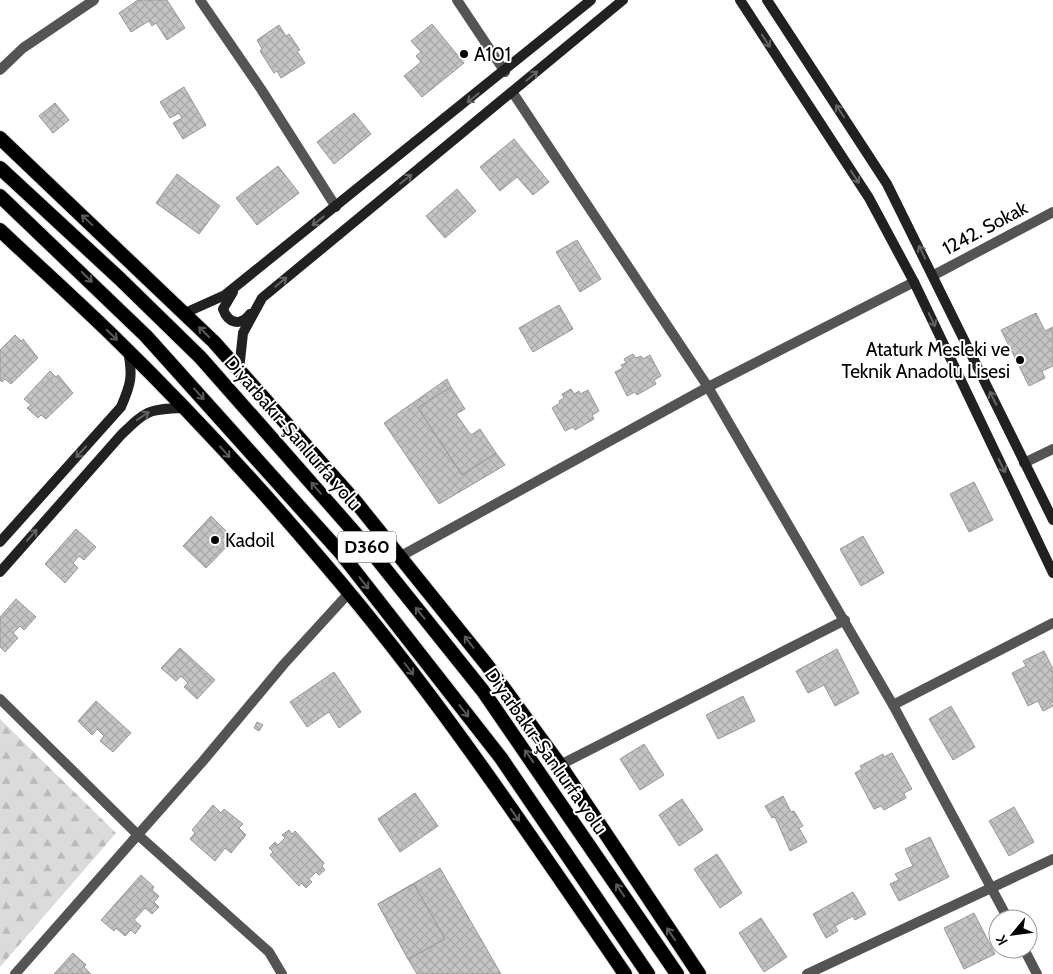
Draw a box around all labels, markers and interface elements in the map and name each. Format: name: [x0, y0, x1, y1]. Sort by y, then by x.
one-way arrow: [762, 33, 772, 47]
place label: A101: [474, 43, 511, 66]
marker: A101: [458, 48, 470, 60]
one-way arrow: [526, 70, 539, 82]
one-way arrow: [466, 92, 479, 103]
one-way arrow: [835, 105, 845, 119]
one-way arrow: [851, 169, 861, 183]
one-way arrow: [400, 173, 413, 184]
street label: 1242. Sokak: [939, 196, 1032, 260]
one-way arrow: [81, 214, 93, 226]
one-way arrow: [312, 215, 325, 226]
one-way arrow: [917, 244, 927, 259]
one-way arrow: [80, 271, 92, 283]
one-way arrow: [274, 277, 287, 288]
one-way arrow: [928, 312, 937, 327]
one-way arrow: [199, 327, 211, 339]
one-way arrow: [106, 329, 118, 341]
place label: Ataturk Mesleki ve Teknik Anadolu Lisesi: [842, 338, 1010, 383]
street label: Diyarbakır-Şanlıurfa yolu: [220, 351, 366, 515]
marker: Ataturk Mesleki ve Teknik Anadolu Lisesi: [1014, 354, 1026, 366]
one-way arrow: [193, 388, 205, 401]
one-way arrow: [987, 391, 997, 406]
one-way arrow: [135, 411, 149, 421]
one-way arrow: [75, 445, 87, 458]
one-way arrow: [219, 445, 231, 458]
one-way arrow: [998, 458, 1008, 473]
one-way arrow: [311, 481, 322, 494]
one-way arrow: [26, 528, 37, 541]
place label: Kadoil: [225, 529, 275, 552]
road number: D360: [338, 532, 396, 562]
marker: Kadoil: [209, 534, 221, 546]
one-way arrow: [358, 576, 369, 589]
one-way arrow: [415, 606, 426, 619]
one-way arrow: [464, 636, 475, 649]
one-way arrow: [404, 662, 414, 676]
street label: Diyarbakır-Şanlıurfa yolu: [480, 664, 612, 838]
one-way arrow: [458, 704, 469, 717]
one-way arrow: [523, 749, 534, 763]
one-way arrow: [510, 808, 520, 822]
one-way arrow: [615, 884, 625, 898]
north arrow: [988, 909, 1038, 959]
one-way arrow: [666, 927, 676, 941]
text: K: [992, 932, 1012, 949]

